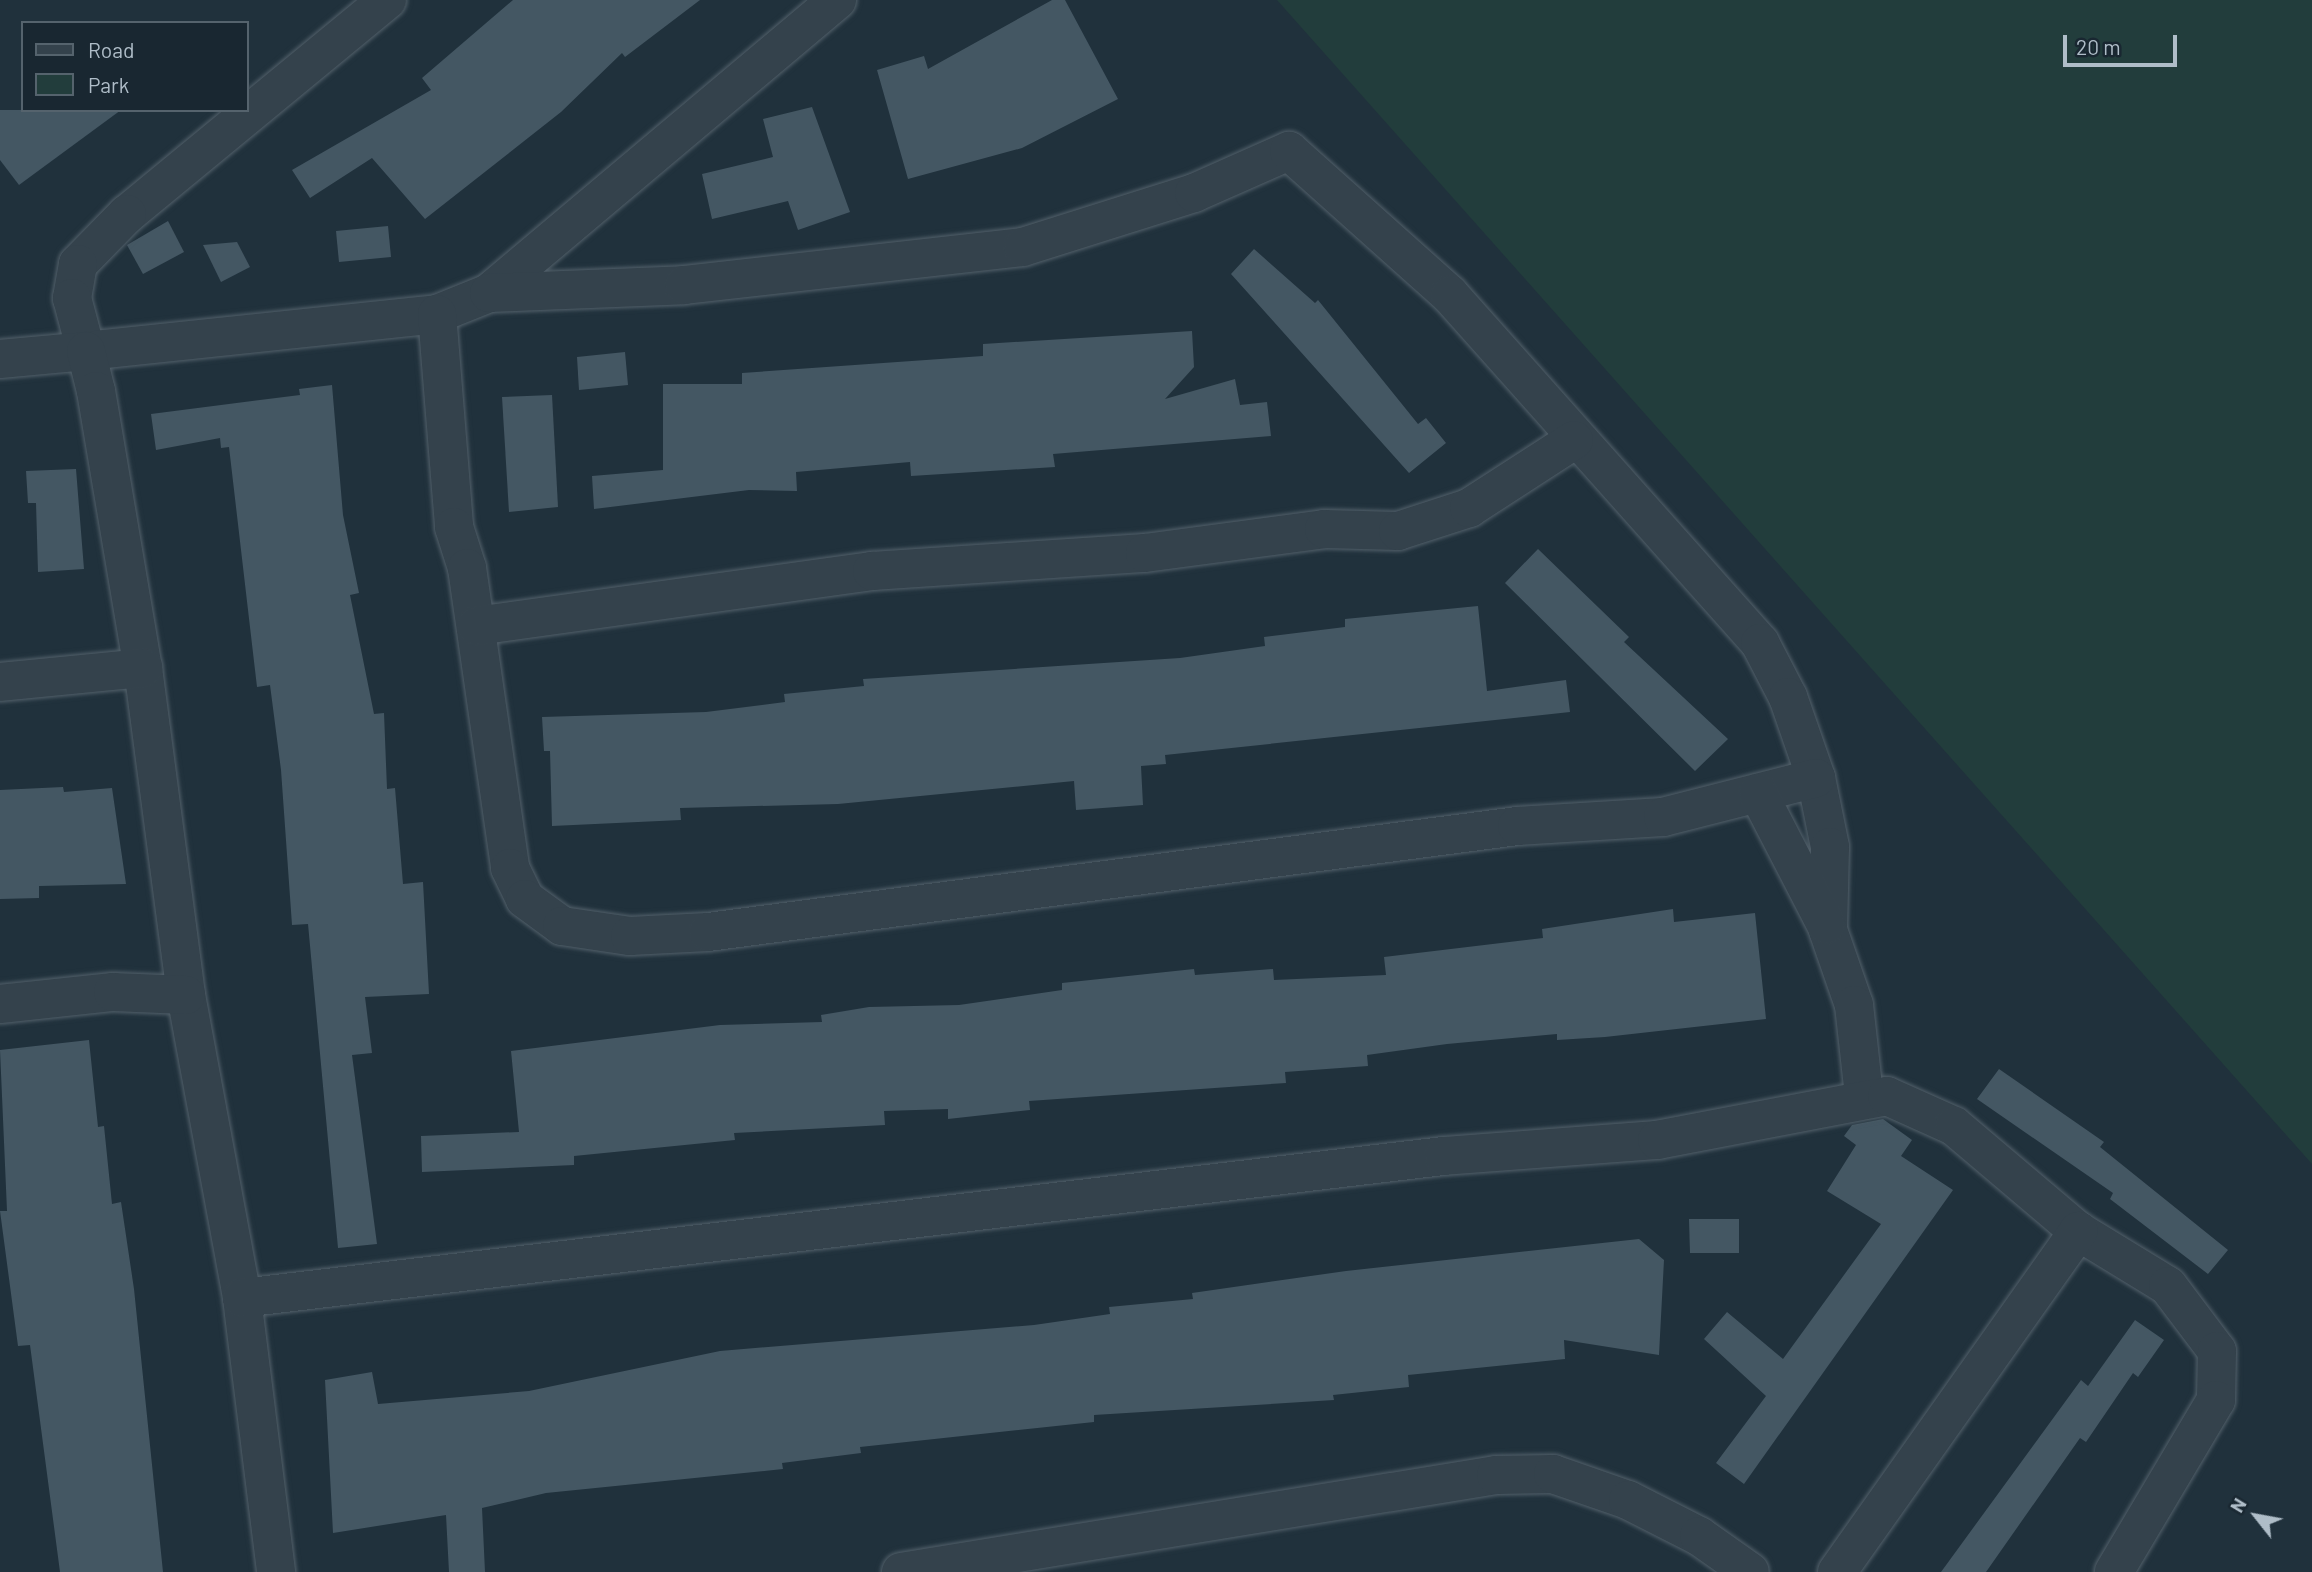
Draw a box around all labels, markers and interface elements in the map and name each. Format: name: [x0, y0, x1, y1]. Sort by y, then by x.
legend: [21, 21, 248, 112]
scale bar: [2067, 21, 2181, 65]
text: 20 m: [2076, 34, 2121, 59]
text: Road: [88, 37, 134, 62]
text: Park: [88, 72, 129, 97]
north arrow: [2221, 1481, 2291, 1551]
text: N: [2224, 1494, 2251, 1516]

